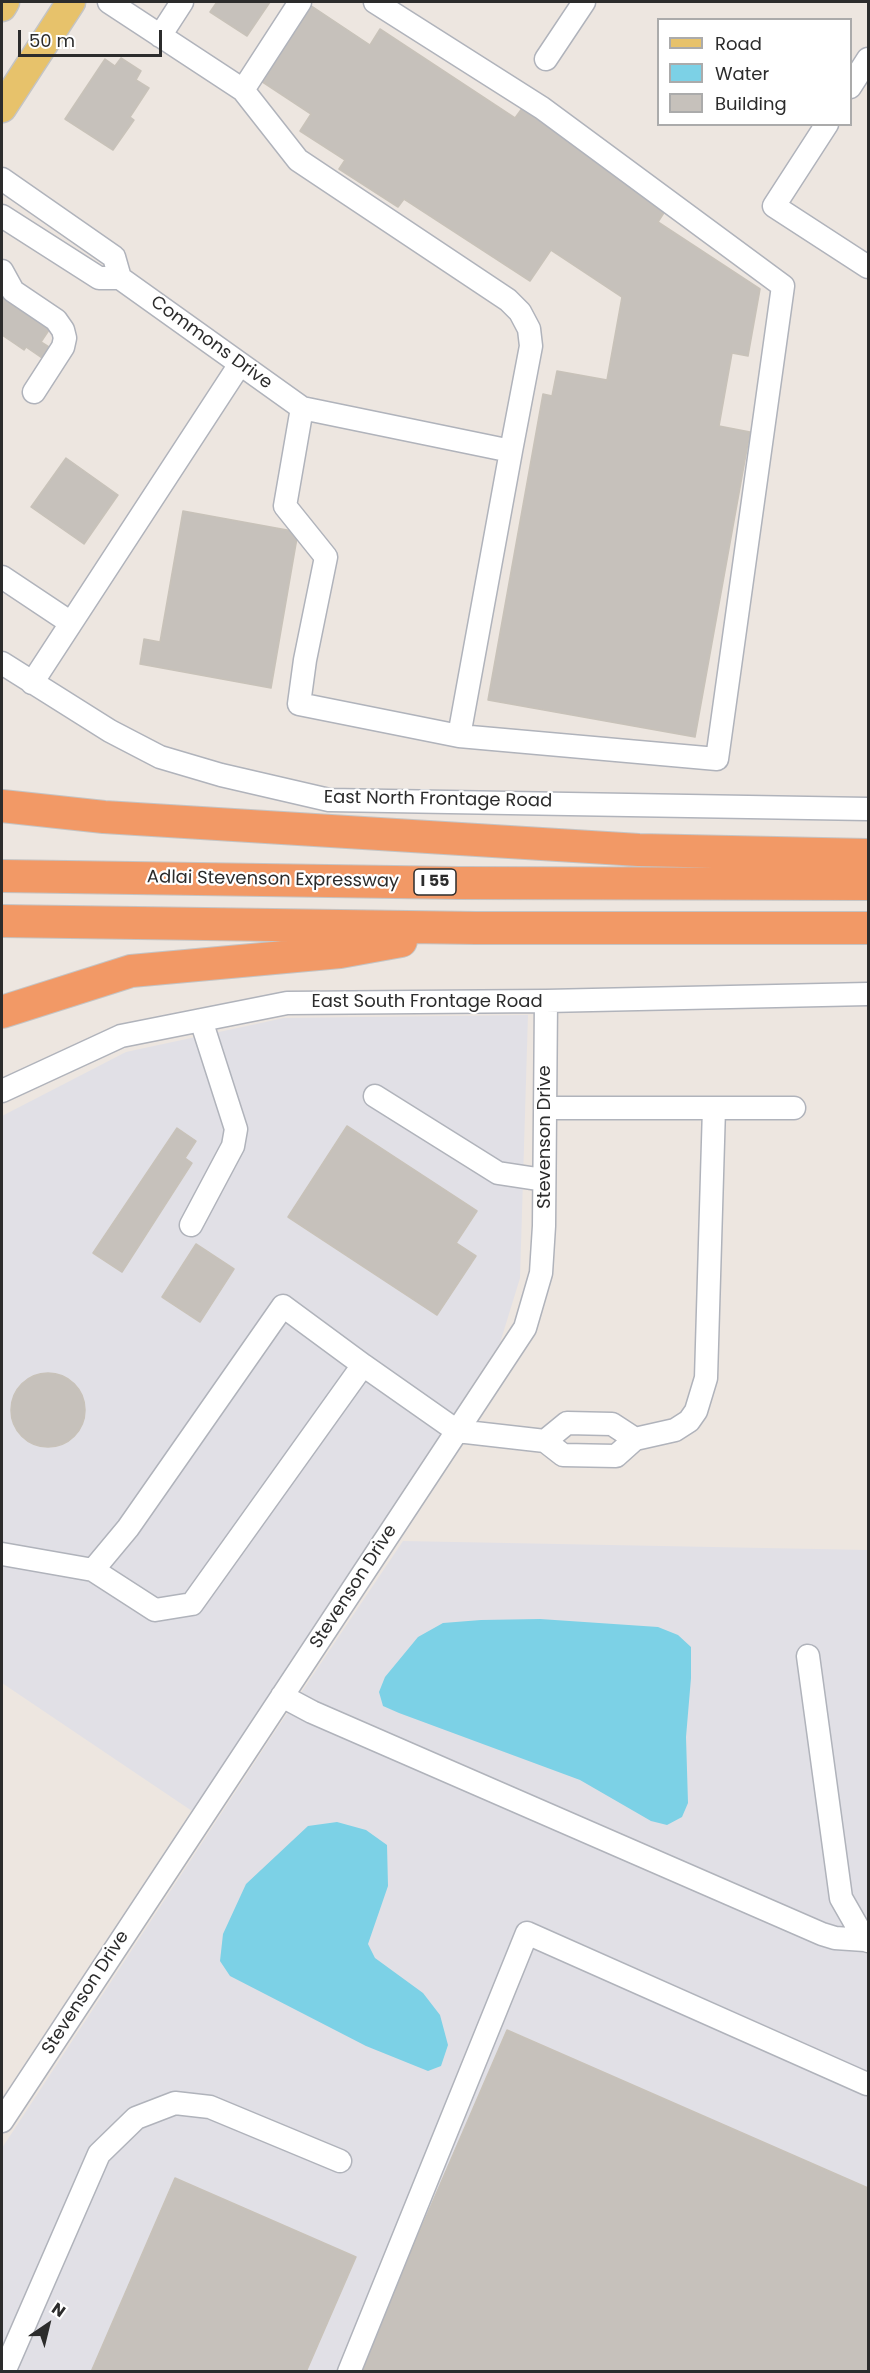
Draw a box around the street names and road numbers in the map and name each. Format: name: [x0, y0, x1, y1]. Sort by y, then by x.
street label: Commons Drive: [146, 292, 276, 394]
street label: East North Frontage Road: [324, 787, 552, 813]
street label: Adlai Stevenson Expressway: [147, 867, 399, 893]
road number: I 55: [414, 869, 456, 895]
street label: East South Frontage Road: [311, 991, 543, 1013]
street label: Stevenson Drive: [534, 1065, 556, 1209]
street label: Stevenson Drive: [306, 1521, 402, 1653]
street label: Stevenson Drive: [38, 1927, 134, 2059]

